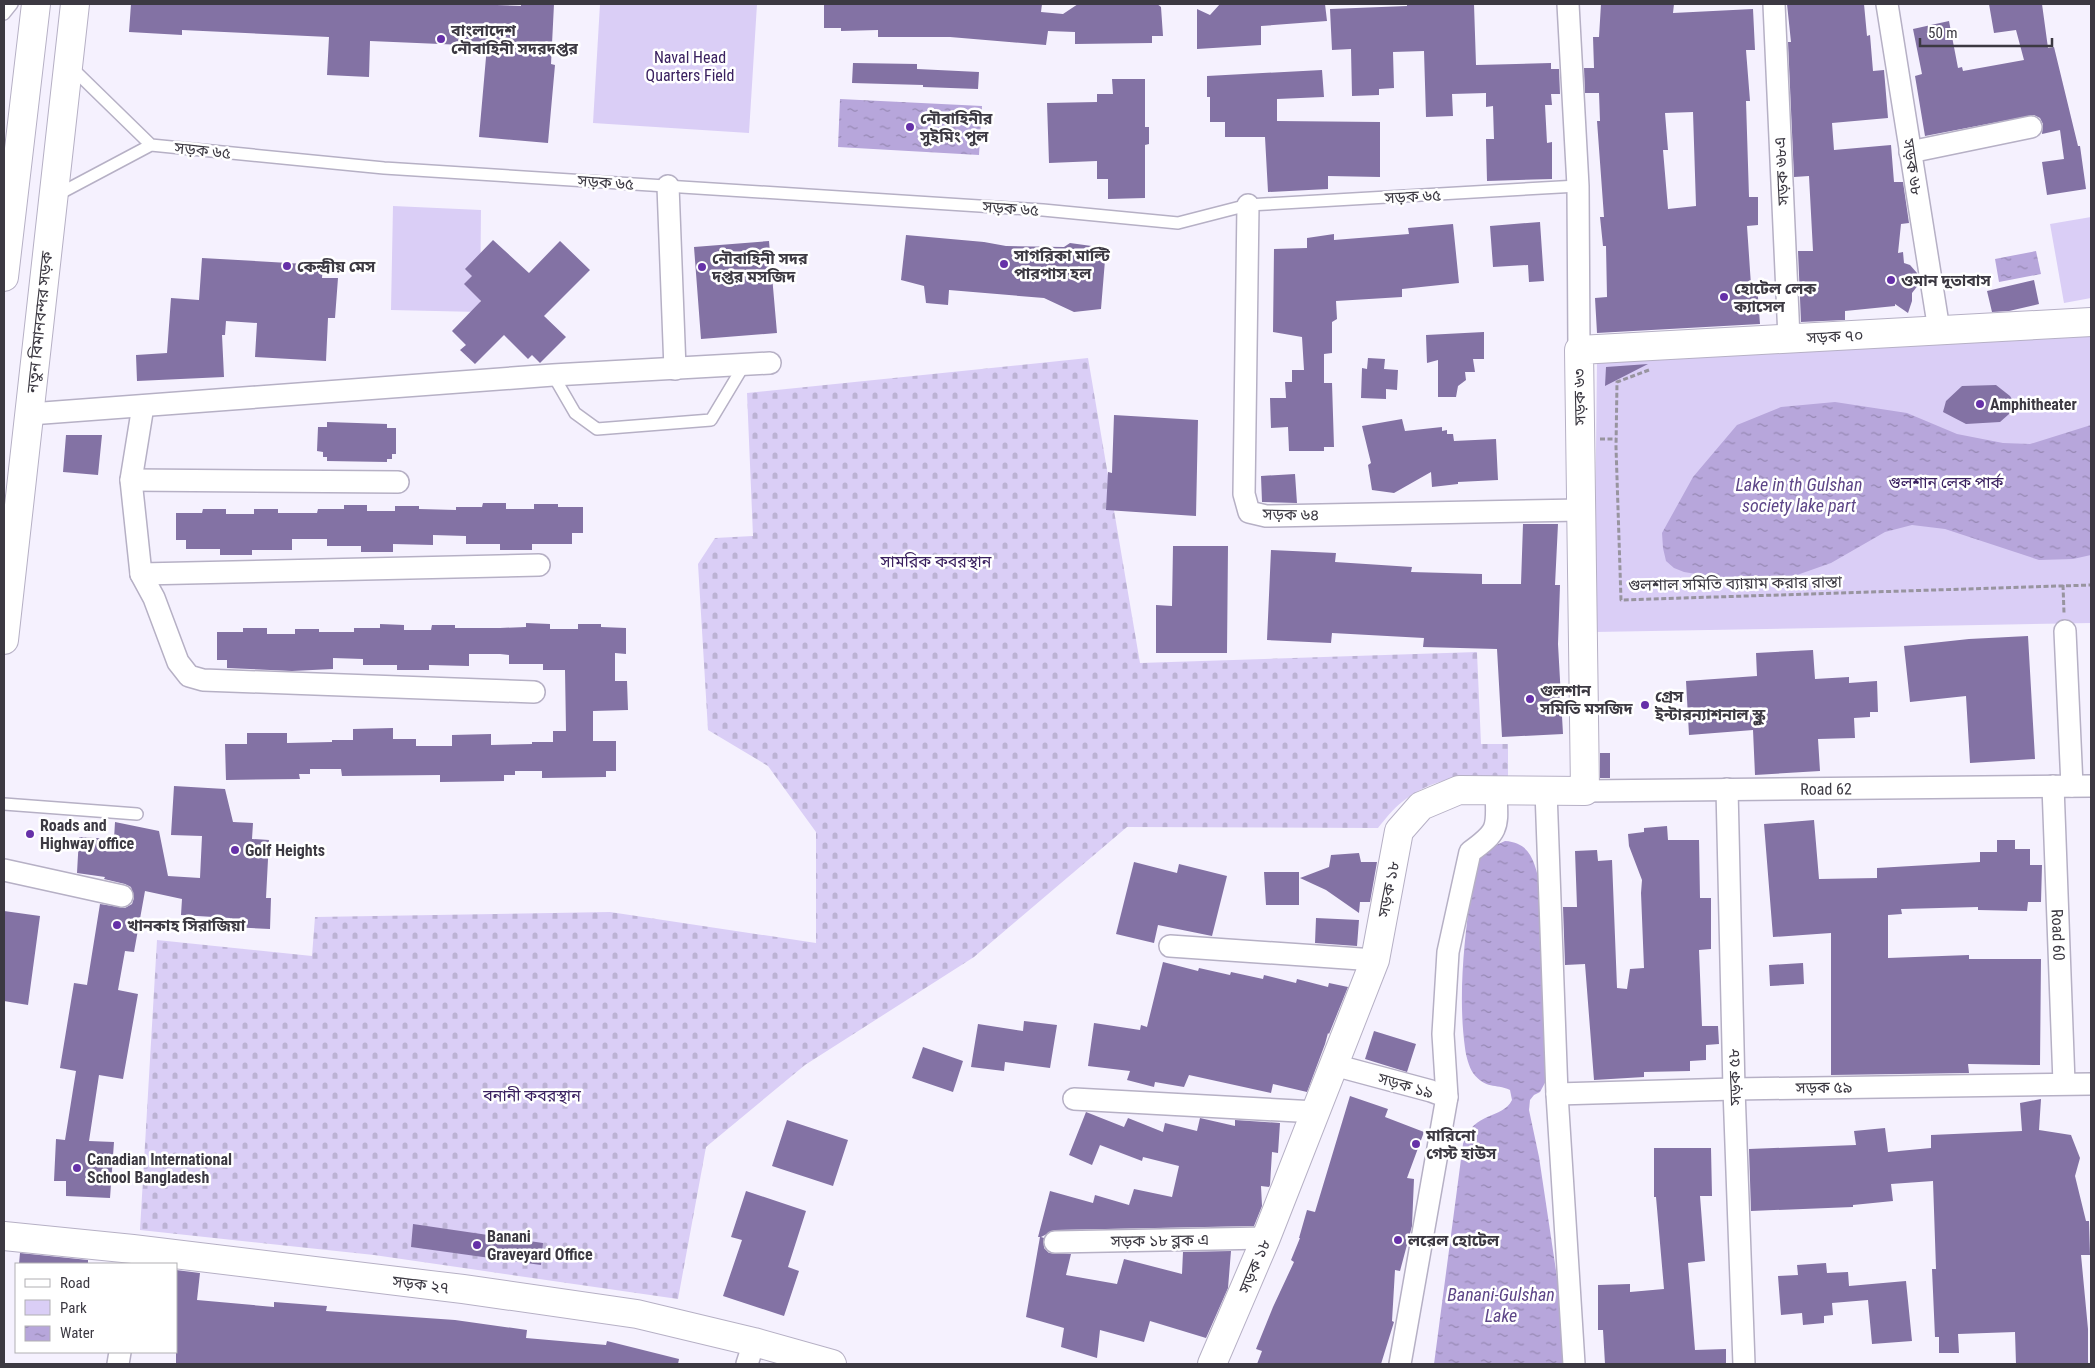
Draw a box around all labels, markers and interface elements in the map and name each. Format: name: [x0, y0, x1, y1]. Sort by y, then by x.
scale bar: [1920, 15, 2052, 47]
place label: বাংলাদেশ নৌবাহিনী সদরদপ্তর: [450, 21, 578, 58]
text: 50 m: [1928, 24, 1958, 42]
marker: বাংলাদেশ নৌবাহিনী সদরদপ্তর: [435, 33, 447, 45]
park label: Naval Head Quarters Field: [646, 48, 734, 85]
place label: নৌবাহিনীর সুইমিং পুল: [919, 109, 993, 147]
marker: নৌবাহিনীর সুইমিং পুল: [904, 121, 916, 133]
street label: সড়ক ৬৮এ: [1770, 136, 1793, 207]
street label: সড়ক ৬৮: [1899, 137, 1926, 197]
street label: সড়ক ৬৫: [173, 138, 232, 163]
street label: সড়ক ৬৫: [576, 171, 635, 194]
street label: সড়ক ৬৫: [1383, 186, 1442, 208]
street label: সড়ক ৬৫: [981, 197, 1040, 220]
place label: সাগরিকা মাল্টি পারপাস হল: [1013, 246, 1111, 283]
street label: নতুন বিমানবন্দর সড়ক: [23, 249, 57, 395]
place label: নৌবাহিনী সদর দপ্তর মসজিদ: [711, 249, 808, 286]
place label: কেন্দ্রীয় মেস: [297, 257, 376, 276]
marker: সাগরিকা মাল্টি পারপাস হল: [998, 258, 1010, 270]
marker: কেন্দ্রীয় মেস: [281, 260, 293, 272]
marker: নৌবাহিনী সদর দপ্তর মসজিদ: [696, 261, 708, 273]
place label: ওমান দূতাবাস: [1901, 271, 1991, 290]
marker: ওমান দূতাবাস: [1885, 274, 1897, 286]
place label: হোটেল লেক ক্যাসেল: [1733, 279, 1817, 316]
marker: হোটেল লেক ক্যাসেল: [1718, 291, 1730, 303]
street label: সড়ক ৭০: [1805, 326, 1864, 348]
street label: সড়ক ৬৩: [1569, 368, 1590, 427]
place label: Amphitheater: [1990, 395, 2077, 414]
marker: Amphitheater: [1974, 398, 1986, 410]
park label: গুলশান লেক পার্ক: [1889, 473, 2005, 492]
water label: Lake in th Gulshan society lake part: [1736, 474, 1862, 516]
street label: সড়ক ৬৪: [1261, 504, 1320, 524]
park label: সামরিক কবরস্থান: [880, 552, 992, 571]
street label: গুলশাল সমিতি ব্যায়াম করার রাস্তা: [1628, 572, 1843, 595]
place label: গুলশান সমিতি মসজিদ: [1539, 681, 1633, 718]
place label: গ্রেস ইন্টারন্যাশনাল স্কুল: [1654, 687, 1766, 726]
marker: গুলশান সমিতি মসজিদ: [1524, 693, 1536, 705]
marker: গ্রেস ইন্টারন্যাশনাল স্কুল: [1639, 699, 1651, 711]
street label: Road 62: [1800, 779, 1852, 799]
place label: Roads and Highway office: [40, 816, 135, 853]
marker: Roads and Highway office: [24, 828, 36, 840]
place label: Golf Heights: [245, 841, 325, 860]
marker: Golf Heights: [229, 844, 241, 856]
street label: সড়ক ১৮: [1374, 859, 1403, 920]
street label: Road 60: [2048, 909, 2068, 961]
place label: খানকাহ সিরাজিয়া: [127, 916, 246, 935]
marker: খানকাহ সিরাজিয়া: [111, 919, 123, 931]
street label: সড়ক ৫৮: [1724, 1048, 1745, 1107]
street label: সড়ক ১৯: [1375, 1068, 1436, 1102]
street label: সড়ক ৫৯: [1794, 1078, 1853, 1098]
park label: বনানী কবরস্থান: [482, 1086, 581, 1105]
place label: মারিনো গেস্ট হাউস: [1425, 1126, 1497, 1163]
marker: মারিনো গেস্ট হাউস: [1410, 1138, 1422, 1150]
place label: Canadian International School Bangladesh: [87, 1150, 232, 1187]
marker: Canadian International School Bangladesh: [71, 1162, 83, 1174]
place label: Banani Graveyard Office: [487, 1227, 593, 1264]
street label: সড়ক ১৮ ব্লক এ: [1110, 1230, 1209, 1251]
place label: লরেল হোটেল: [1407, 1231, 1500, 1250]
marker: লরেল হোটেল: [1392, 1234, 1404, 1246]
street label: সড়ক ১৮: [1234, 1236, 1274, 1297]
marker: Banani Graveyard Office: [471, 1239, 483, 1251]
legend: [15, 1263, 178, 1353]
street label: সড়ক ২৭: [391, 1271, 450, 1297]
text: Road: [60, 1274, 90, 1292]
water label: Banani-Gulshan Lake: [1447, 1284, 1555, 1326]
text: Park: [60, 1299, 87, 1317]
text: Water: [60, 1324, 95, 1342]

